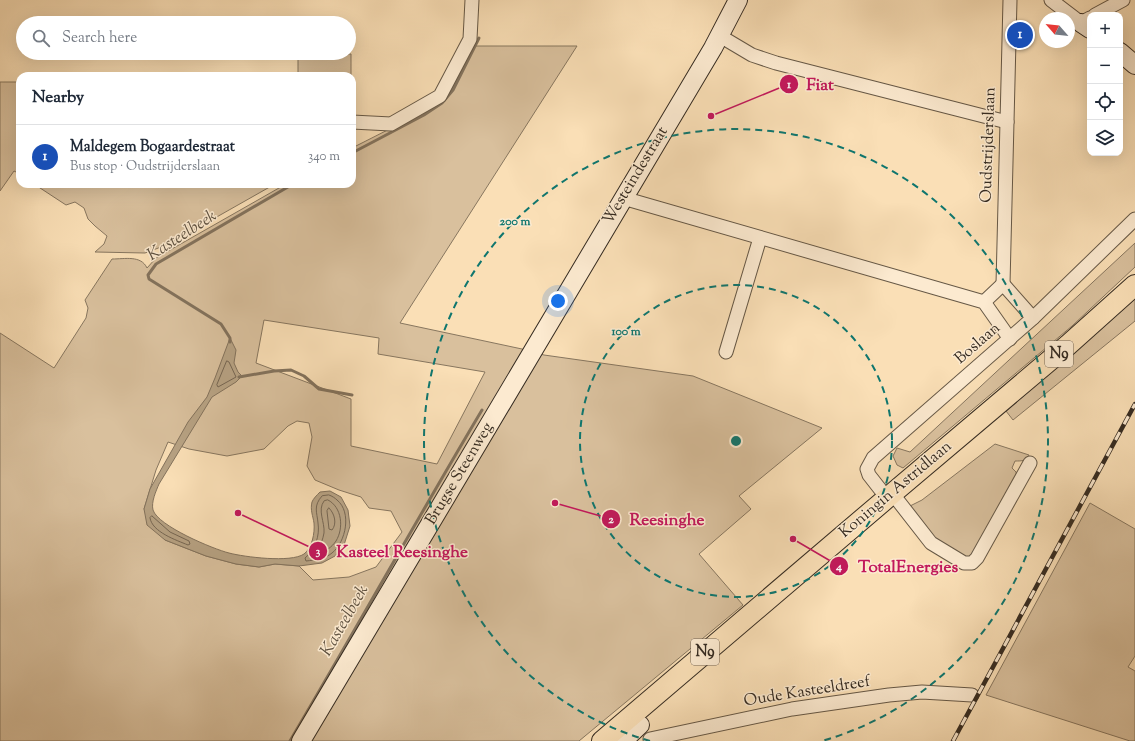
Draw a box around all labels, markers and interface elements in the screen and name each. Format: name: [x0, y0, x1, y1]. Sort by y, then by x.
north arrow: [1039, 12, 1075, 48]
map controls: [1087, 12, 1123, 156]
button: +: [1087, 12, 1123, 48]
search box: [16, 16, 356, 60]
pin: 1: [1007, 20, 1033, 50]
icon: search: [30, 27, 52, 49]
text: Search here: [62, 28, 137, 49]
button: −: [1087, 48, 1123, 84]
callout: Fiat: [779, 70, 842, 99]
text: Fiat: [806, 74, 834, 98]
text: 1: [786, 76, 792, 94]
button: locate: [1087, 84, 1123, 120]
text: Nearby: [32, 86, 84, 110]
street label: Oudstrijderslaan: [975, 86, 1003, 203]
button: layers: [1087, 120, 1123, 156]
street label: Westeindestraat: [598, 122, 675, 229]
text: Maldegem Bogaardestraat: [70, 137, 235, 158]
text: 1: [43, 148, 47, 166]
text: 340 m: [308, 148, 340, 166]
text: Bus stop · Oudstrijderslaan: [70, 158, 220, 176]
water label: Kasteelbeek: [143, 204, 222, 267]
text: 200 m: [500, 213, 530, 231]
your location: [548, 291, 568, 311]
street label: Boslaan: [950, 317, 1006, 370]
text: 100 m: [610, 323, 641, 341]
road number: N9: [1045, 341, 1073, 367]
street label: Brugse Steenweg: [420, 418, 500, 530]
centre of rings: [729, 434, 743, 448]
street label: Koningin Astridlaan: [835, 436, 958, 544]
callout: Reesinghe: [601, 505, 712, 534]
text: Reesinghe: [630, 509, 705, 533]
text: 2: [608, 511, 614, 529]
callout: Kasteel Reesinghe: [308, 536, 476, 565]
text: Kasteel Reesinghe: [336, 541, 468, 565]
text: 3: [316, 543, 321, 561]
callout: TotalEnergies: [829, 551, 966, 580]
text: TotalEnergies: [858, 556, 958, 580]
text: 4: [835, 558, 842, 576]
water label: Kasteelbeek: [315, 581, 375, 661]
road number: N9: [691, 639, 719, 665]
street label: Oude Kasteeldreef: [742, 670, 873, 713]

